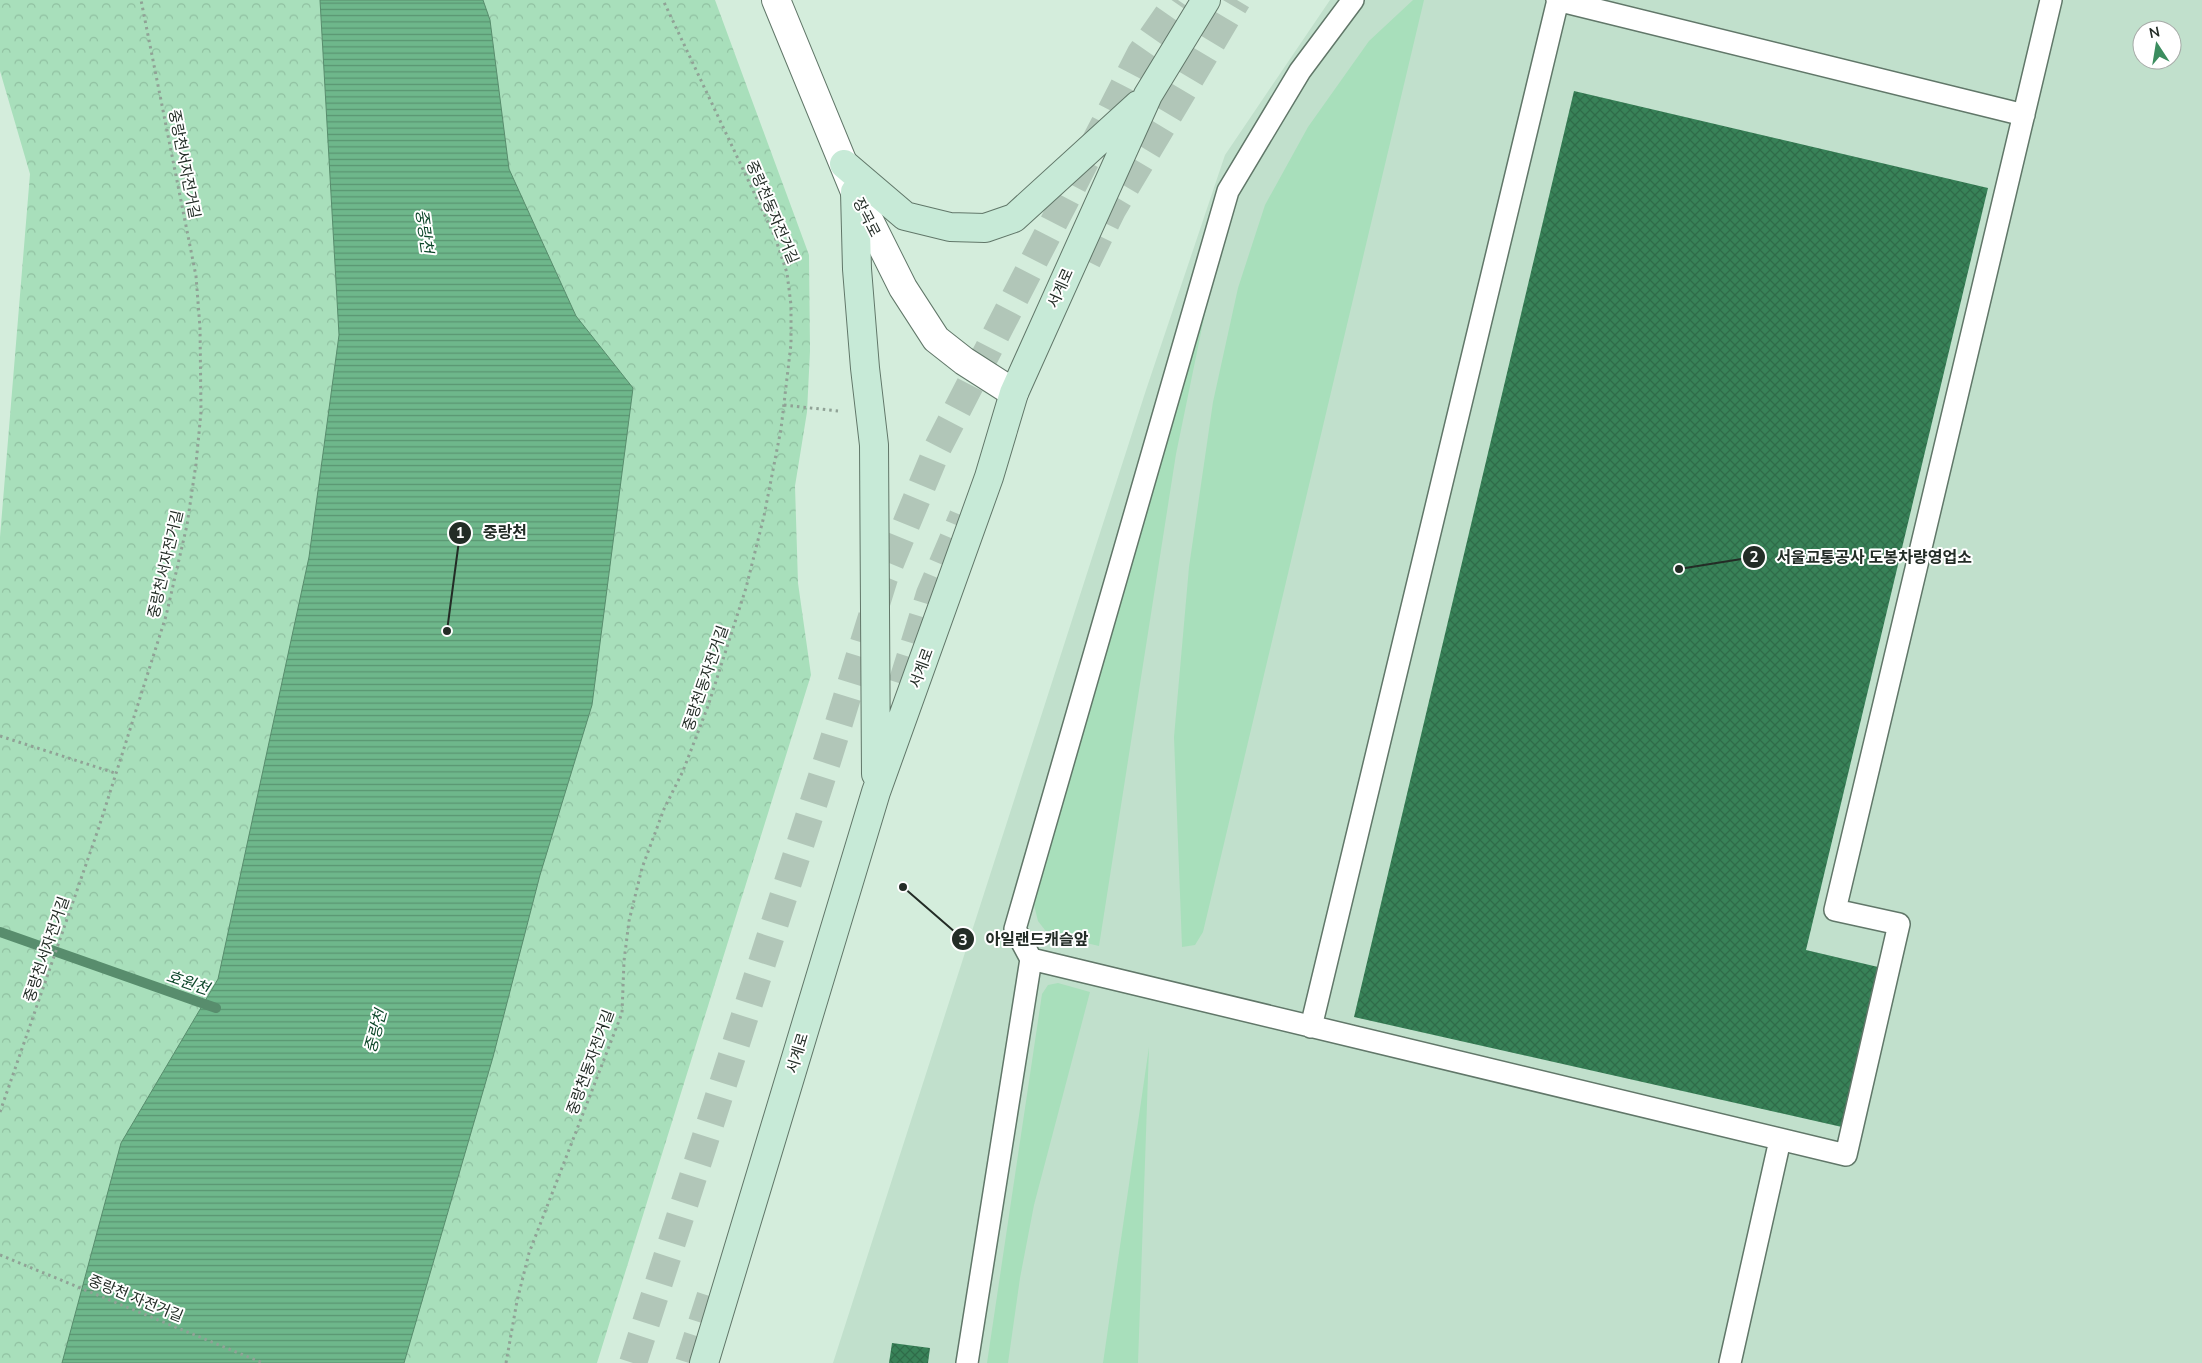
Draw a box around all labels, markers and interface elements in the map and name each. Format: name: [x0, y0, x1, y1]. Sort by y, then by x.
north arrow: [2132, 20, 2182, 70]
text: N: [2147, 22, 2161, 42]
street label: 중랑천서자전거길: [165, 108, 205, 220]
street label: 중랑천동자전거길: [743, 157, 803, 267]
street label: 장곡로: [849, 194, 885, 240]
water label: 중랑천: [412, 208, 438, 257]
street label: 서계로: [1043, 265, 1077, 311]
street label: 중랑천서자전거길: [143, 508, 187, 620]
callout: 중랑천: [448, 517, 537, 548]
text: 중랑천: [483, 522, 527, 542]
text: 1: [455, 523, 465, 542]
callout: 서울교통공사 도봉차량영업소: [1741, 541, 1982, 572]
text: 2: [1749, 547, 1759, 566]
text: 서울교통공사 도봉차량영업소: [1776, 547, 1972, 567]
street label: 중랑천동자전거길: [678, 623, 732, 733]
street label: 서계로: [905, 645, 937, 691]
street label: 중랑천서자전거길: [19, 894, 73, 1004]
callout: 아일랜드캐슬앞: [950, 924, 1098, 955]
text: 아일랜드캐슬앞: [985, 929, 1089, 949]
text: 3: [958, 930, 968, 949]
water label: 호원천: [164, 965, 214, 999]
water label: 중랑천: [360, 1005, 391, 1055]
street label: 중랑천동자전거길: [562, 1007, 618, 1117]
street label: 서계로: [782, 1030, 812, 1076]
street label: 중랑천 자전거길: [86, 1270, 186, 1326]

